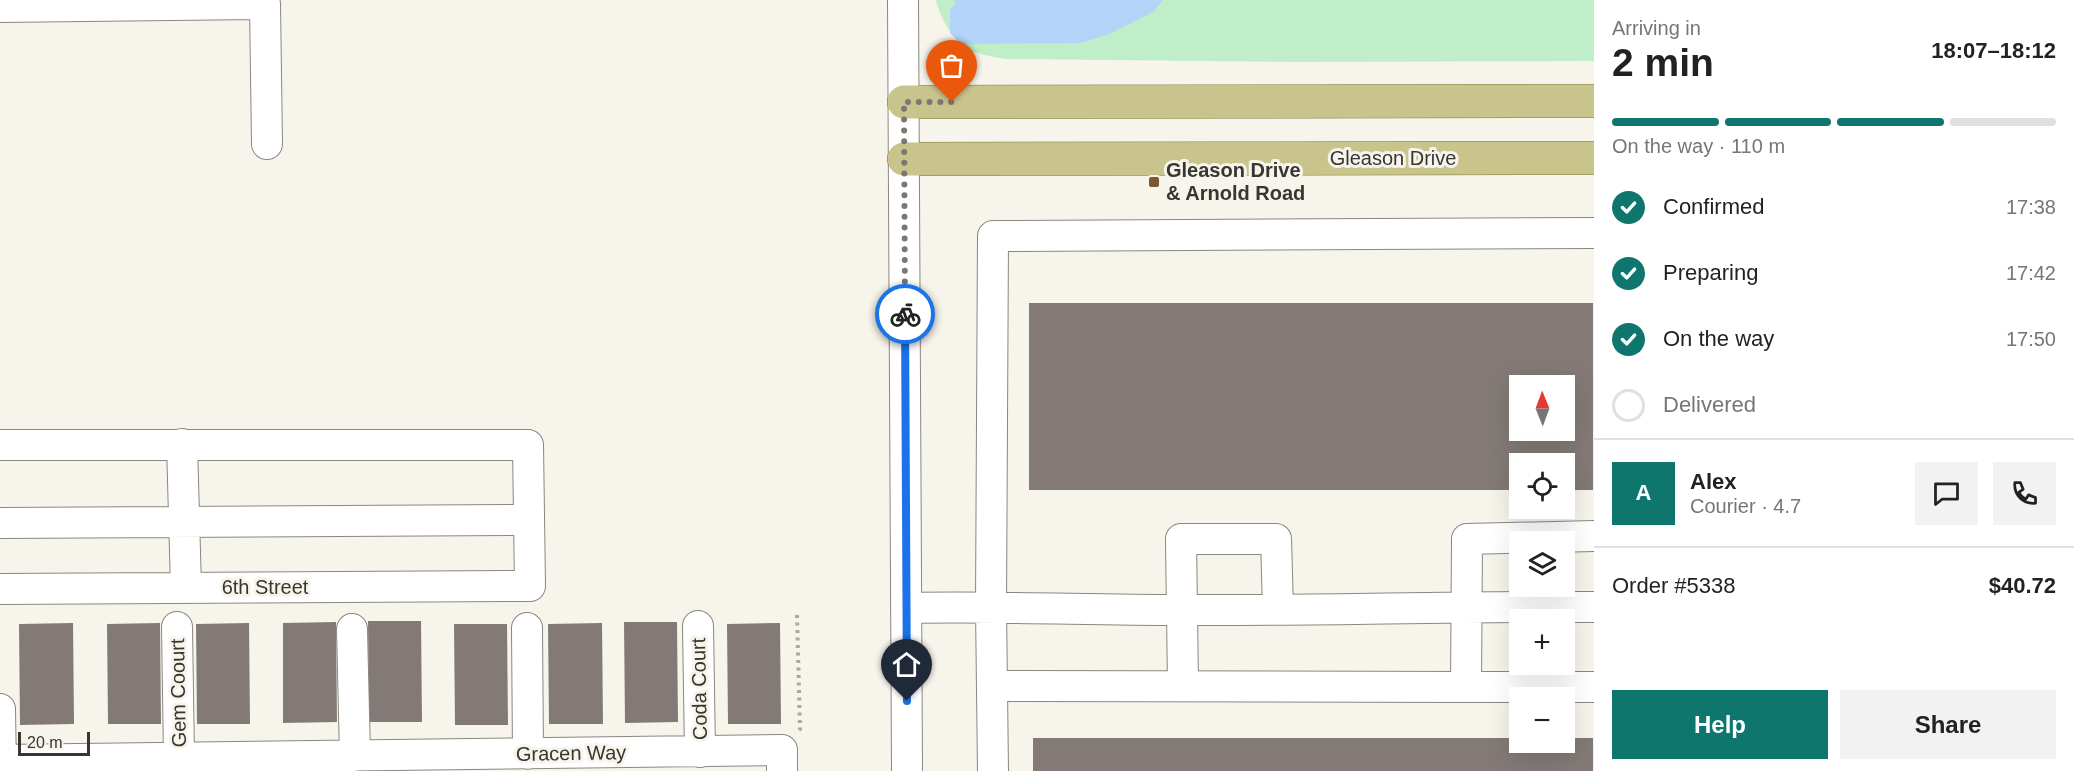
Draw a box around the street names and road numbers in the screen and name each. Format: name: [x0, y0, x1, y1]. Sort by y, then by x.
street label: Gleason Drive: [1330, 147, 1456, 169]
street label: 6th Street: [222, 576, 309, 598]
street label: Coda Court: [687, 637, 711, 740]
street label: Gem Coourt: [166, 638, 190, 748]
street label: Gracen Way: [516, 741, 626, 765]

